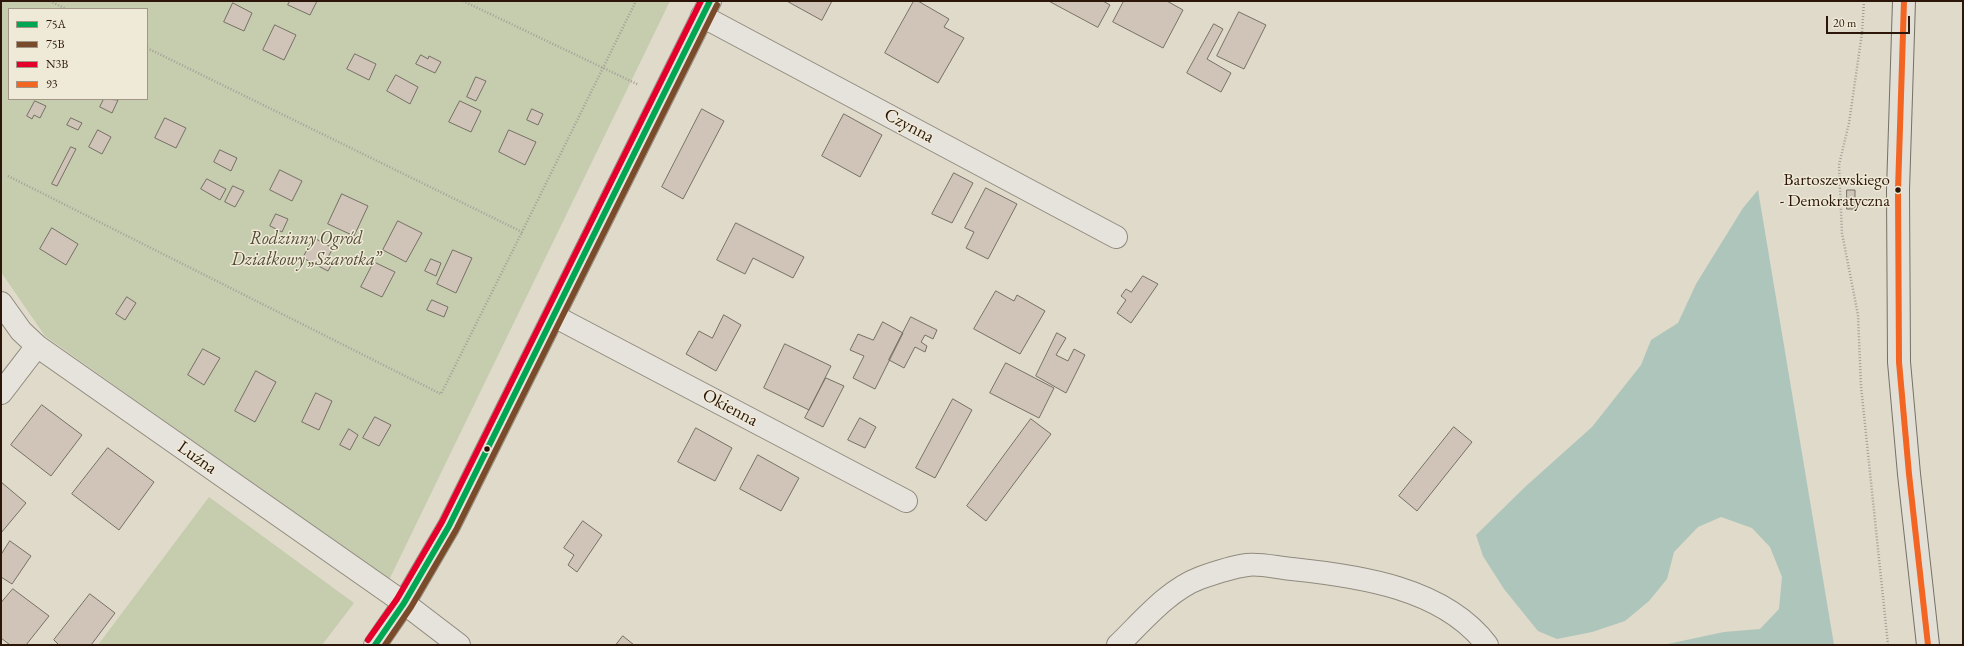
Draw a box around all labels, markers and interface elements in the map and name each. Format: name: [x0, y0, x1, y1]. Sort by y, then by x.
legend: [8, 8, 148, 100]
scale bar: [1828, 8, 1912, 34]
text: 20 m: [1833, 15, 1856, 31]
text: 75A: [46, 16, 66, 32]
text: 75B: [46, 36, 65, 52]
text: N3B: [46, 56, 68, 72]
text: 93: [46, 76, 58, 92]
street label: Czynna: [880, 104, 938, 148]
place label: Bartoszewskiego - Demokratyczna: [1780, 170, 1890, 210]
marker: Bartoszewskiego - Demokratyczna: [1893, 185, 1903, 195]
park label: Rodzinny Ogród Działkowy „Szarotka”: [231, 228, 381, 270]
street label: Okienna: [699, 384, 761, 432]
street label: Luźna: [173, 437, 221, 479]
unlabelled marker: [482, 444, 492, 454]

